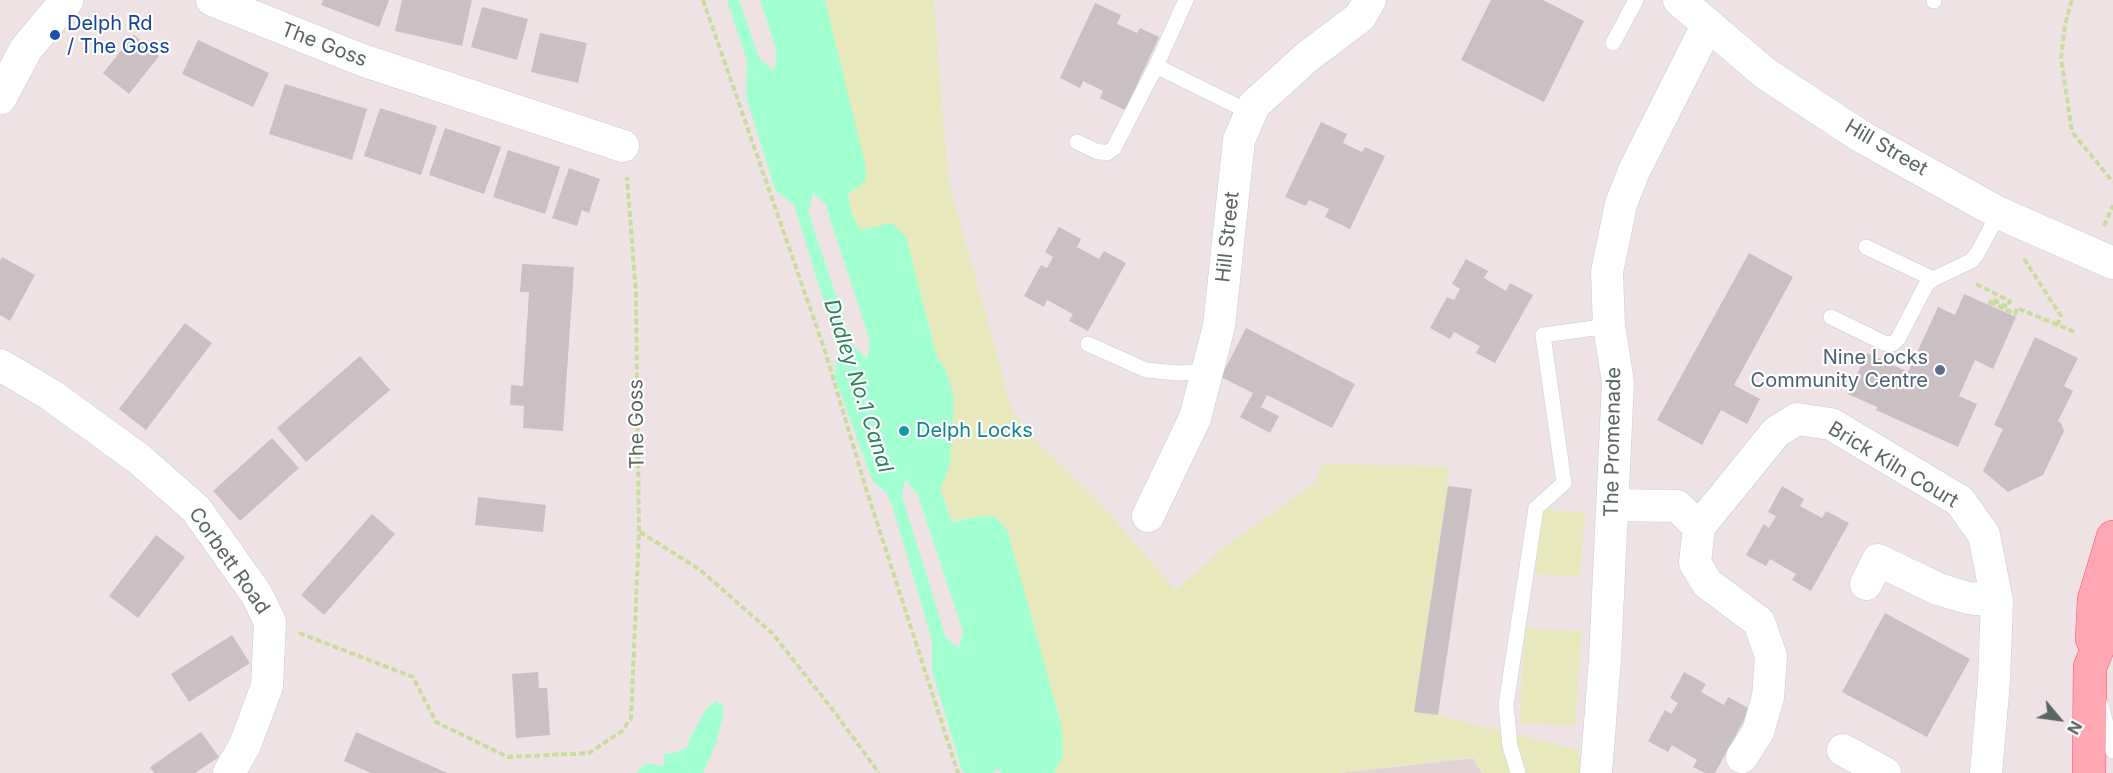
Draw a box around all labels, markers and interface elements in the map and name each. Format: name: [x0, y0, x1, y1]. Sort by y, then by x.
place label: Delph Rd / The Goss: [67, 12, 170, 59]
street label: The Goss: [278, 18, 370, 72]
marker: Delph Rd / The Goss: [48, 28, 62, 42]
street label: Hill Street: [1840, 115, 1932, 181]
street label: Hill Street: [1211, 190, 1245, 284]
water label: Dudley No.1 Canal: [818, 296, 898, 476]
place label: Nine Locks Community Centre: [1751, 346, 1928, 393]
marker: Nine Locks Community Centre: [1933, 363, 1947, 377]
street label: The Promenade: [1600, 367, 1626, 517]
street label: The Goss: [624, 379, 650, 469]
street label: Brick Kiln Court: [1824, 417, 1962, 513]
place label: Delph Locks: [916, 419, 1033, 443]
marker: Delph Locks: [897, 424, 911, 438]
street label: Corbett Road: [183, 503, 275, 619]
north arrow: [2029, 689, 2089, 749]
text: N: [2063, 718, 2086, 738]

